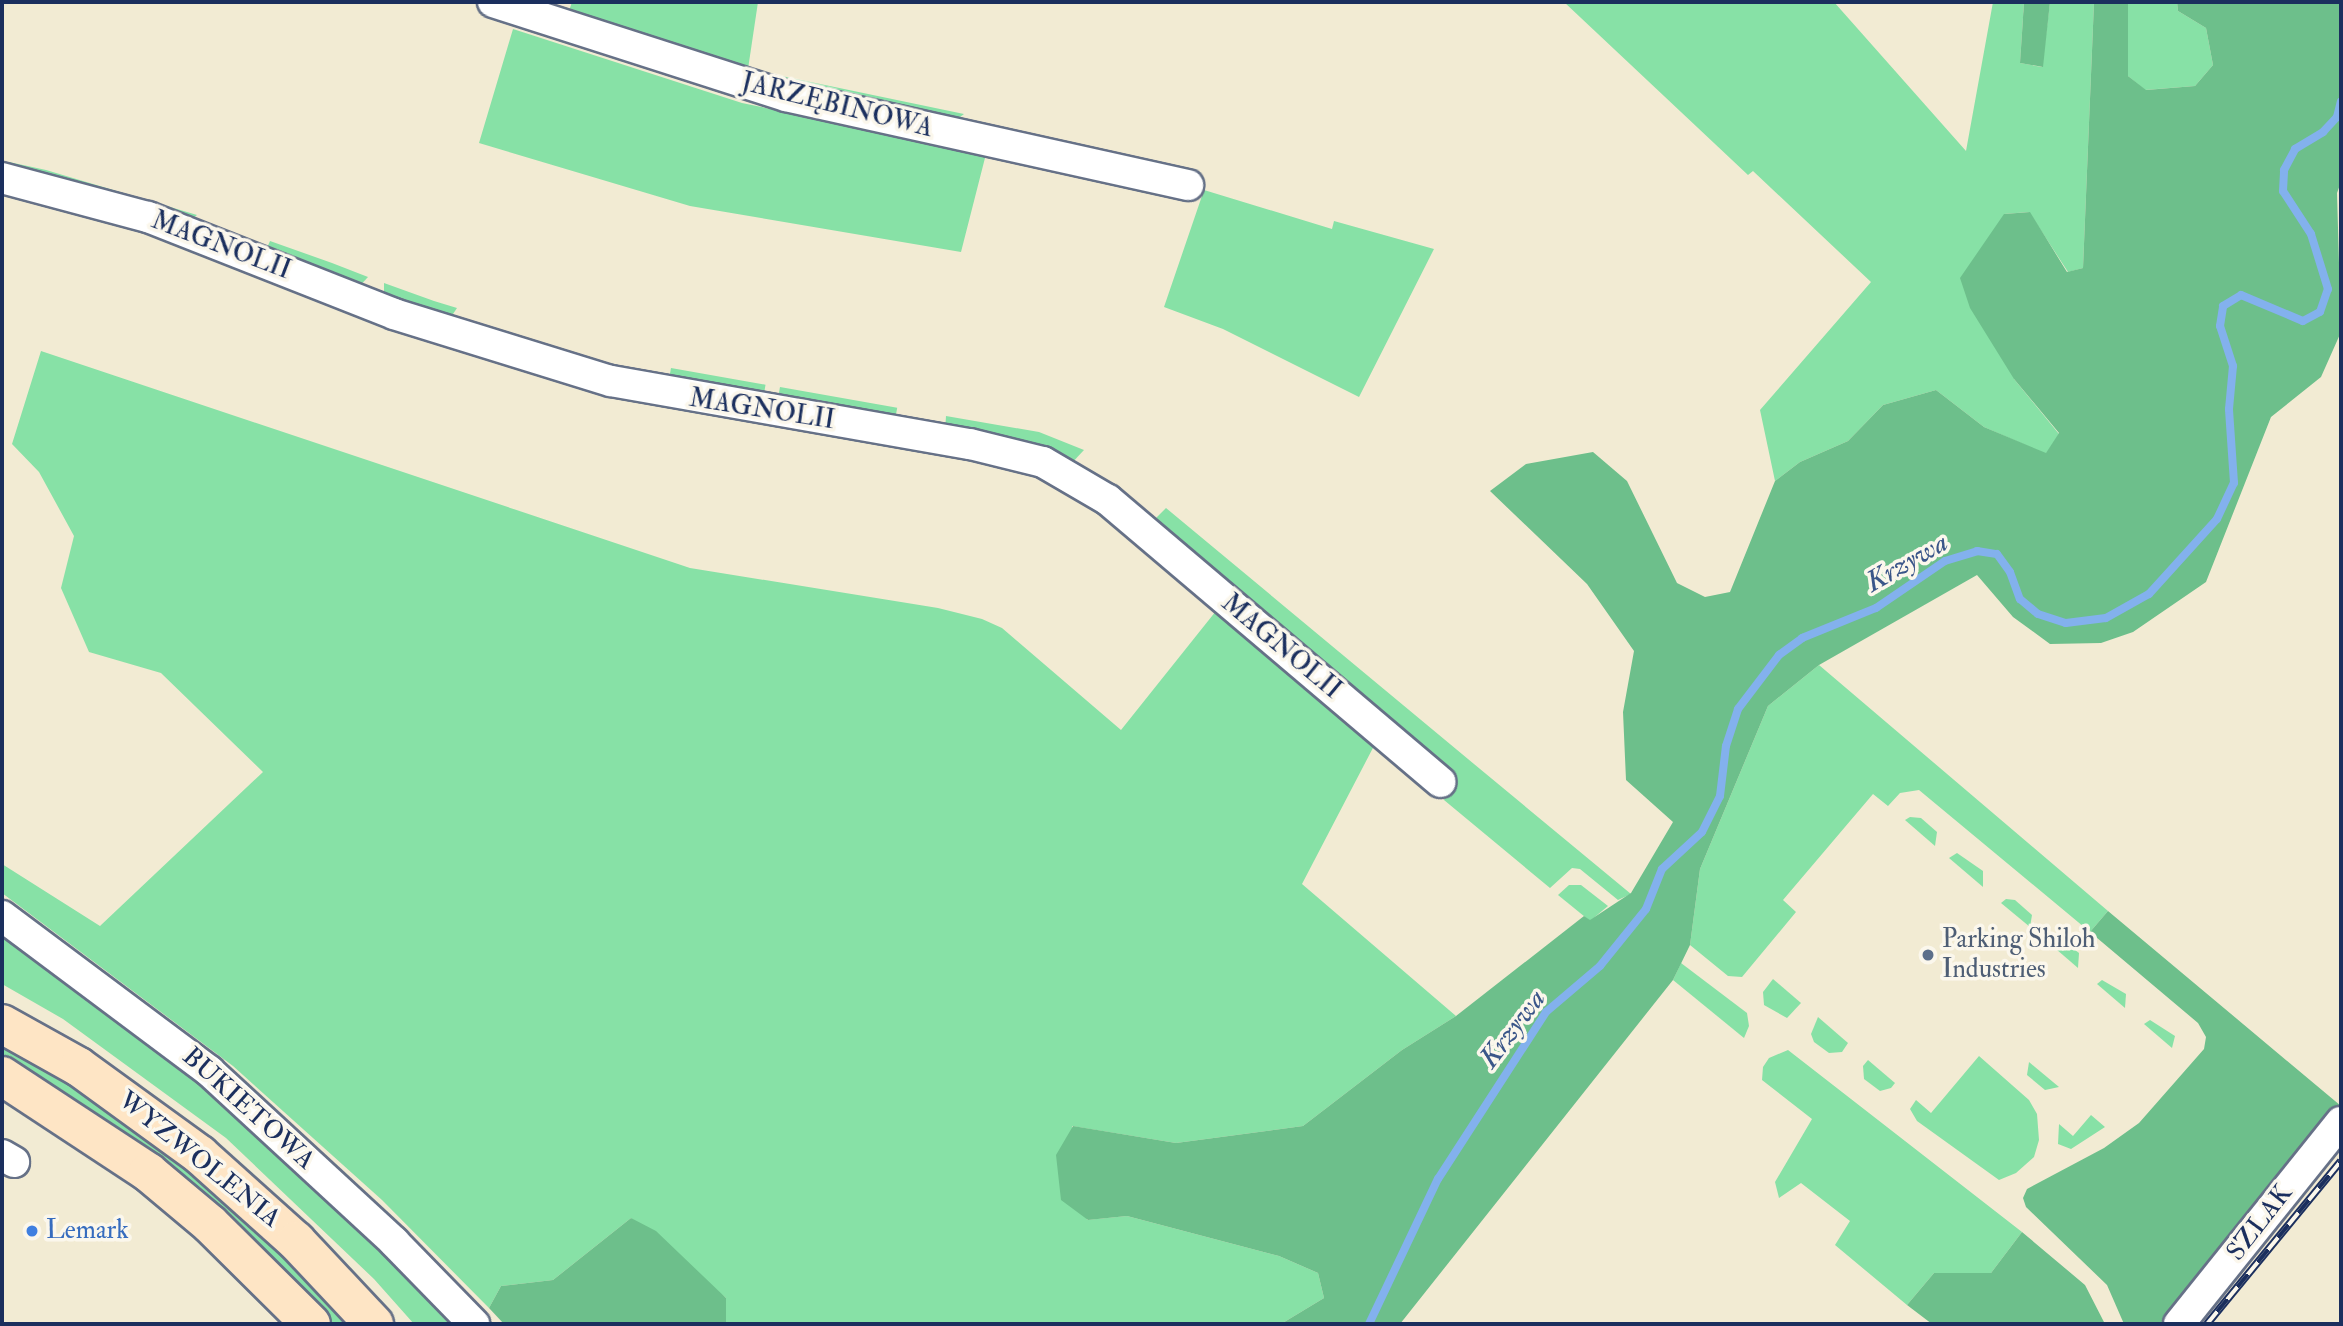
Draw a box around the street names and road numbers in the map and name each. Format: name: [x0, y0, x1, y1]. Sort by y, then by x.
street label: JARZĘBINOWA: [738, 67, 936, 145]
street label: MAGNOLII: [147, 205, 295, 287]
street label: MAGNOLII: [687, 383, 837, 437]
street label: MAGNOLII: [1215, 588, 1347, 706]
street label: BUKIETOWA: [175, 1041, 321, 1177]
street label: WYZWOLENIA: [112, 1085, 286, 1235]
street label: SZLAK: [2221, 1179, 2299, 1267]

